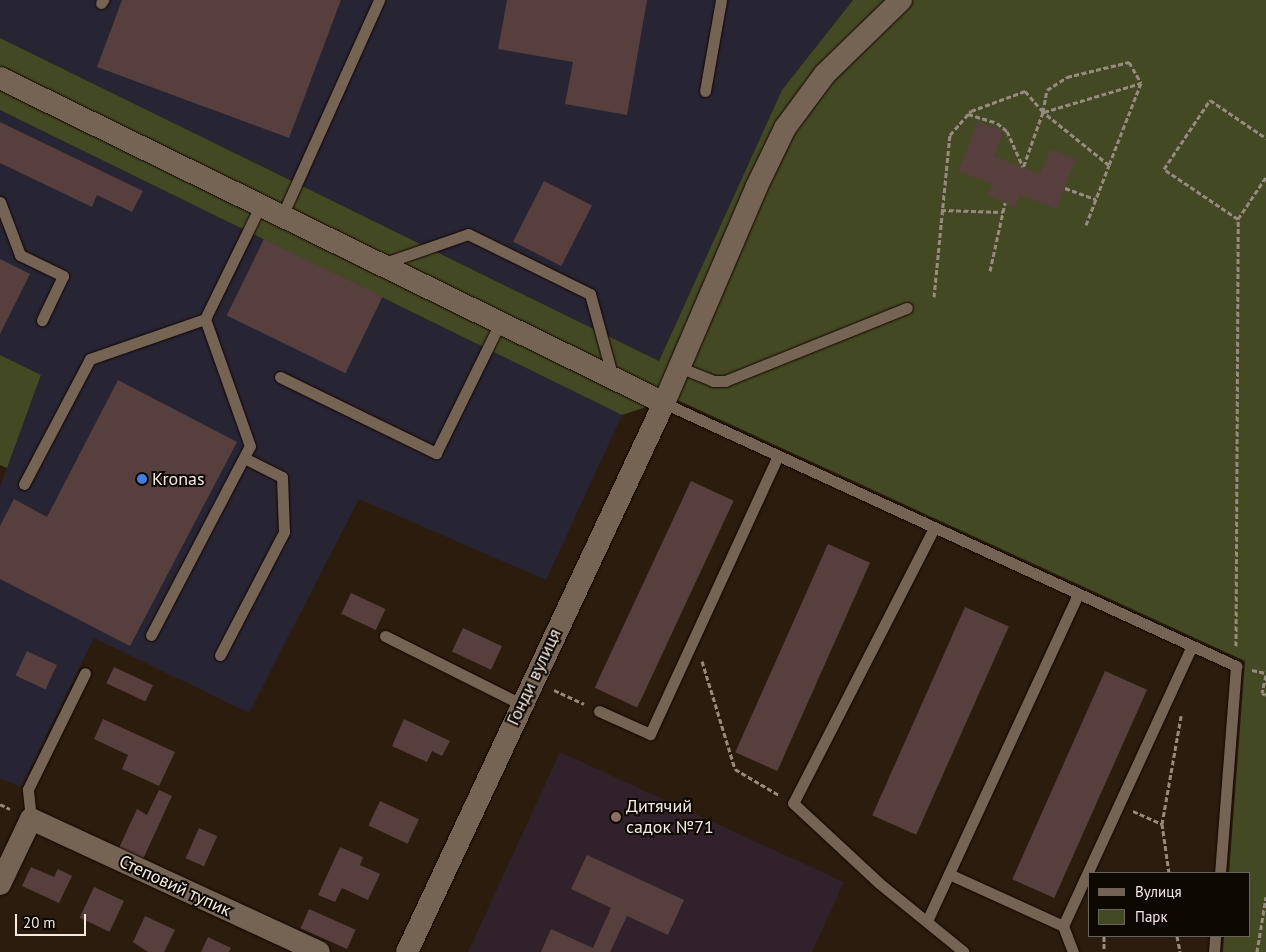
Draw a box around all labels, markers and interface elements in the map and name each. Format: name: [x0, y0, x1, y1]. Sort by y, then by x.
place label: Kronas: [152, 468, 205, 490]
marker: Kronas: [136, 473, 148, 485]
street label: Гонди вулиця: [502, 625, 566, 729]
place label: Дитячий садок №71: [626, 796, 714, 839]
marker: Дитячий садок №71: [610, 811, 622, 823]
street label: Степовий тупик: [115, 851, 235, 921]
legend: [1088, 872, 1251, 937]
text: Вулиця: [1135, 882, 1182, 901]
scale bar: [18, 904, 89, 936]
text: Парк: [1135, 907, 1168, 926]
text: 20 m: [23, 913, 56, 932]

